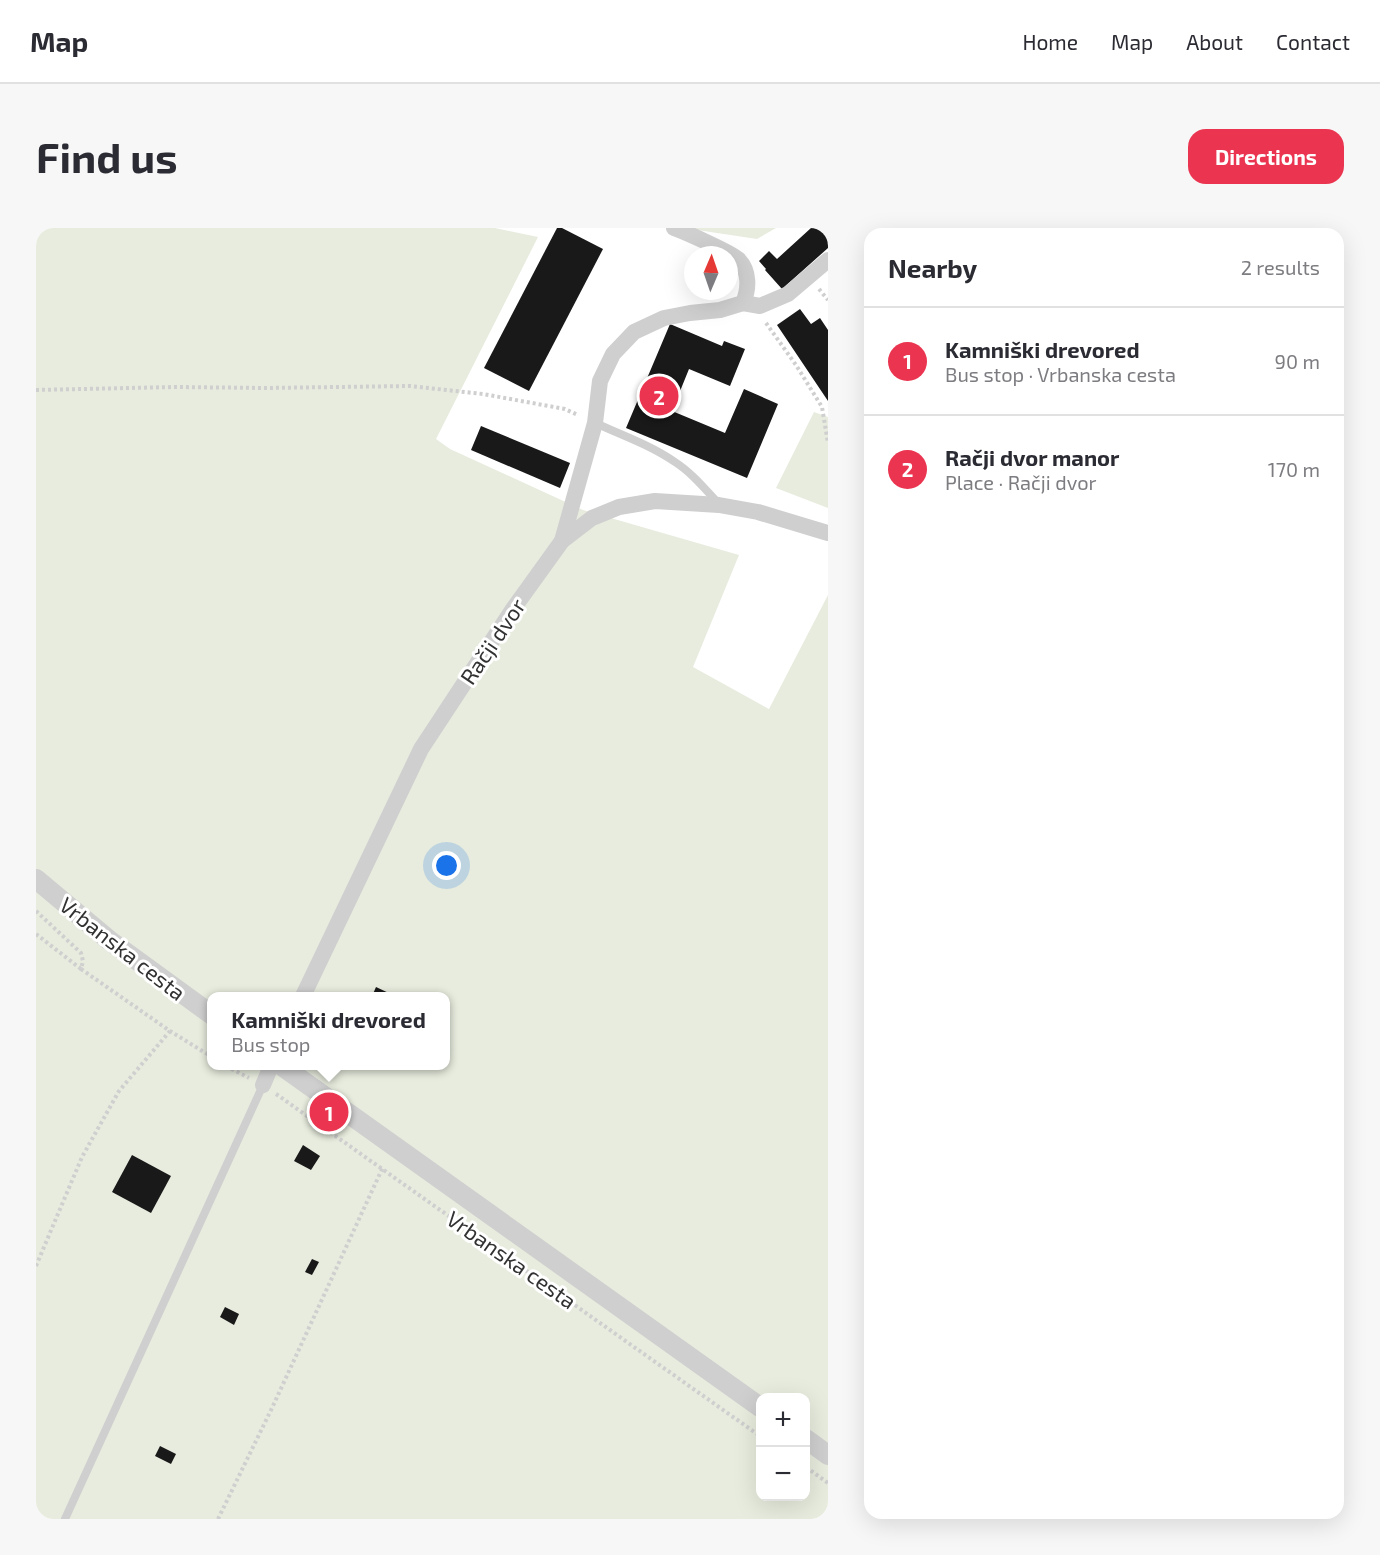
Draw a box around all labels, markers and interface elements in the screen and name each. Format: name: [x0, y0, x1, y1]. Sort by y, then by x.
text: Map: [30, 24, 88, 58]
text: Home: [1022, 29, 1078, 54]
text: Map: [1111, 29, 1153, 54]
text: About: [1186, 29, 1243, 54]
text: Contact: [1276, 29, 1350, 54]
button: Directions: [1188, 129, 1344, 184]
text: Find us: [36, 131, 178, 181]
north arrow: [684, 246, 738, 300]
text: Nearby: [888, 252, 977, 283]
text: 2 results: [1241, 255, 1320, 279]
text: Kamniški drevored: [945, 336, 1140, 362]
text: 1: [903, 349, 912, 373]
text: 90 m: [1275, 349, 1320, 373]
text: Bus stop · Vrbanska cesta: [945, 362, 1176, 386]
pin: 2: [640, 374, 678, 418]
text: Račji dvor manor: [945, 444, 1120, 470]
text: 2: [902, 457, 913, 481]
text: 170 m: [1268, 457, 1320, 481]
text: Place · Račji dvor: [945, 470, 1097, 494]
street label: Račji dvor: [454, 593, 531, 689]
your location: [432, 851, 461, 880]
street label: Vrbanska cesta: [55, 891, 191, 1005]
popup: [207, 992, 450, 1070]
text: Kamniški drevored: [231, 1006, 426, 1032]
text: Bus stop: [231, 1032, 310, 1056]
pin: 1: [310, 1090, 348, 1134]
street label: Vrbanska cesta: [442, 1205, 582, 1313]
map controls: [756, 1393, 810, 1501]
button: +: [756, 1393, 810, 1447]
button: −: [756, 1447, 810, 1501]

